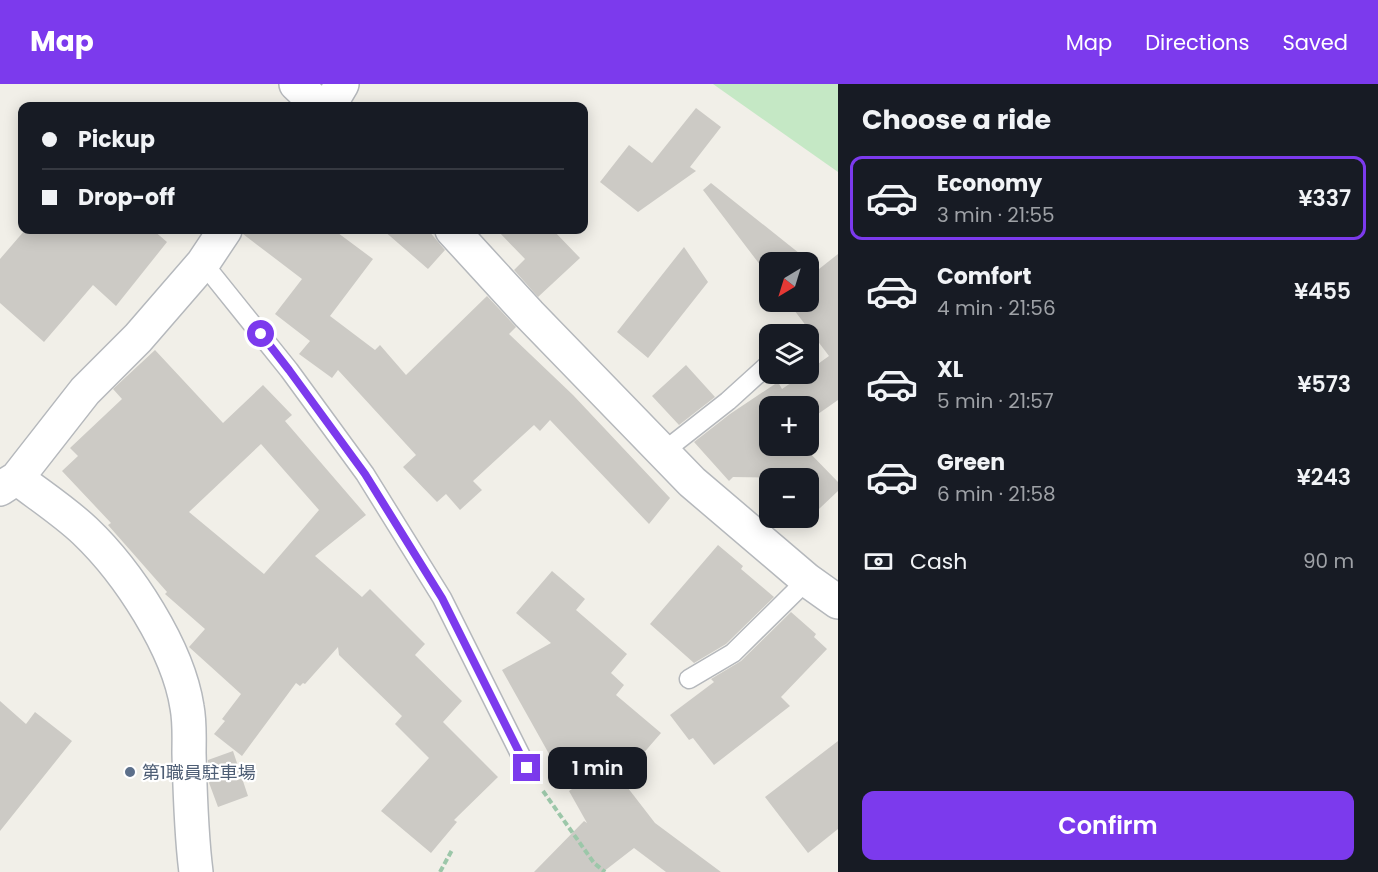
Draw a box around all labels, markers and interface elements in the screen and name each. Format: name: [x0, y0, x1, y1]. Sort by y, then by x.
text: Map: [30, 22, 94, 61]
text: Map: [1066, 28, 1112, 57]
text: Directions: [1145, 28, 1249, 57]
text: Saved: [1282, 28, 1348, 57]
text: Choose a ride: [862, 101, 1051, 138]
text: Pickup: [78, 124, 155, 155]
text: Economy: [937, 168, 1042, 199]
icon: car: [865, 171, 919, 225]
text: Drop-off: [78, 182, 175, 213]
text: ¥337: [1299, 183, 1351, 214]
text: 3 min · 21:55: [937, 201, 1055, 229]
north arrow: [759, 252, 819, 312]
map controls: [759, 252, 819, 528]
text: Comfort: [937, 261, 1031, 292]
icon: car: [865, 264, 919, 318]
text: ¥455: [1294, 276, 1351, 307]
text: 4 min · 21:56: [937, 294, 1056, 322]
route start: [247, 320, 274, 347]
button: layers: [759, 324, 819, 384]
text: XL: [937, 354, 963, 385]
icon: car: [865, 357, 919, 411]
text: ¥573: [1298, 369, 1351, 400]
text: 5 min · 21:57: [937, 387, 1054, 415]
button: +: [759, 396, 819, 456]
text: Green: [937, 447, 1005, 478]
icon: car: [865, 450, 919, 504]
text: ¥243: [1297, 462, 1351, 493]
button: −: [759, 468, 819, 528]
text: 6 min · 21:58: [937, 480, 1056, 508]
icon: cash: [862, 545, 895, 578]
text: Cash: [910, 546, 967, 577]
text: 90 m: [1303, 547, 1354, 575]
callout: 1 min: [548, 747, 647, 789]
route end: [513, 754, 540, 781]
text: 1 min: [572, 754, 623, 782]
place label: 第1職員駐車場: [142, 760, 256, 785]
marker: 第1職員駐車場: [123, 765, 137, 779]
button: Confirm: [862, 791, 1354, 860]

